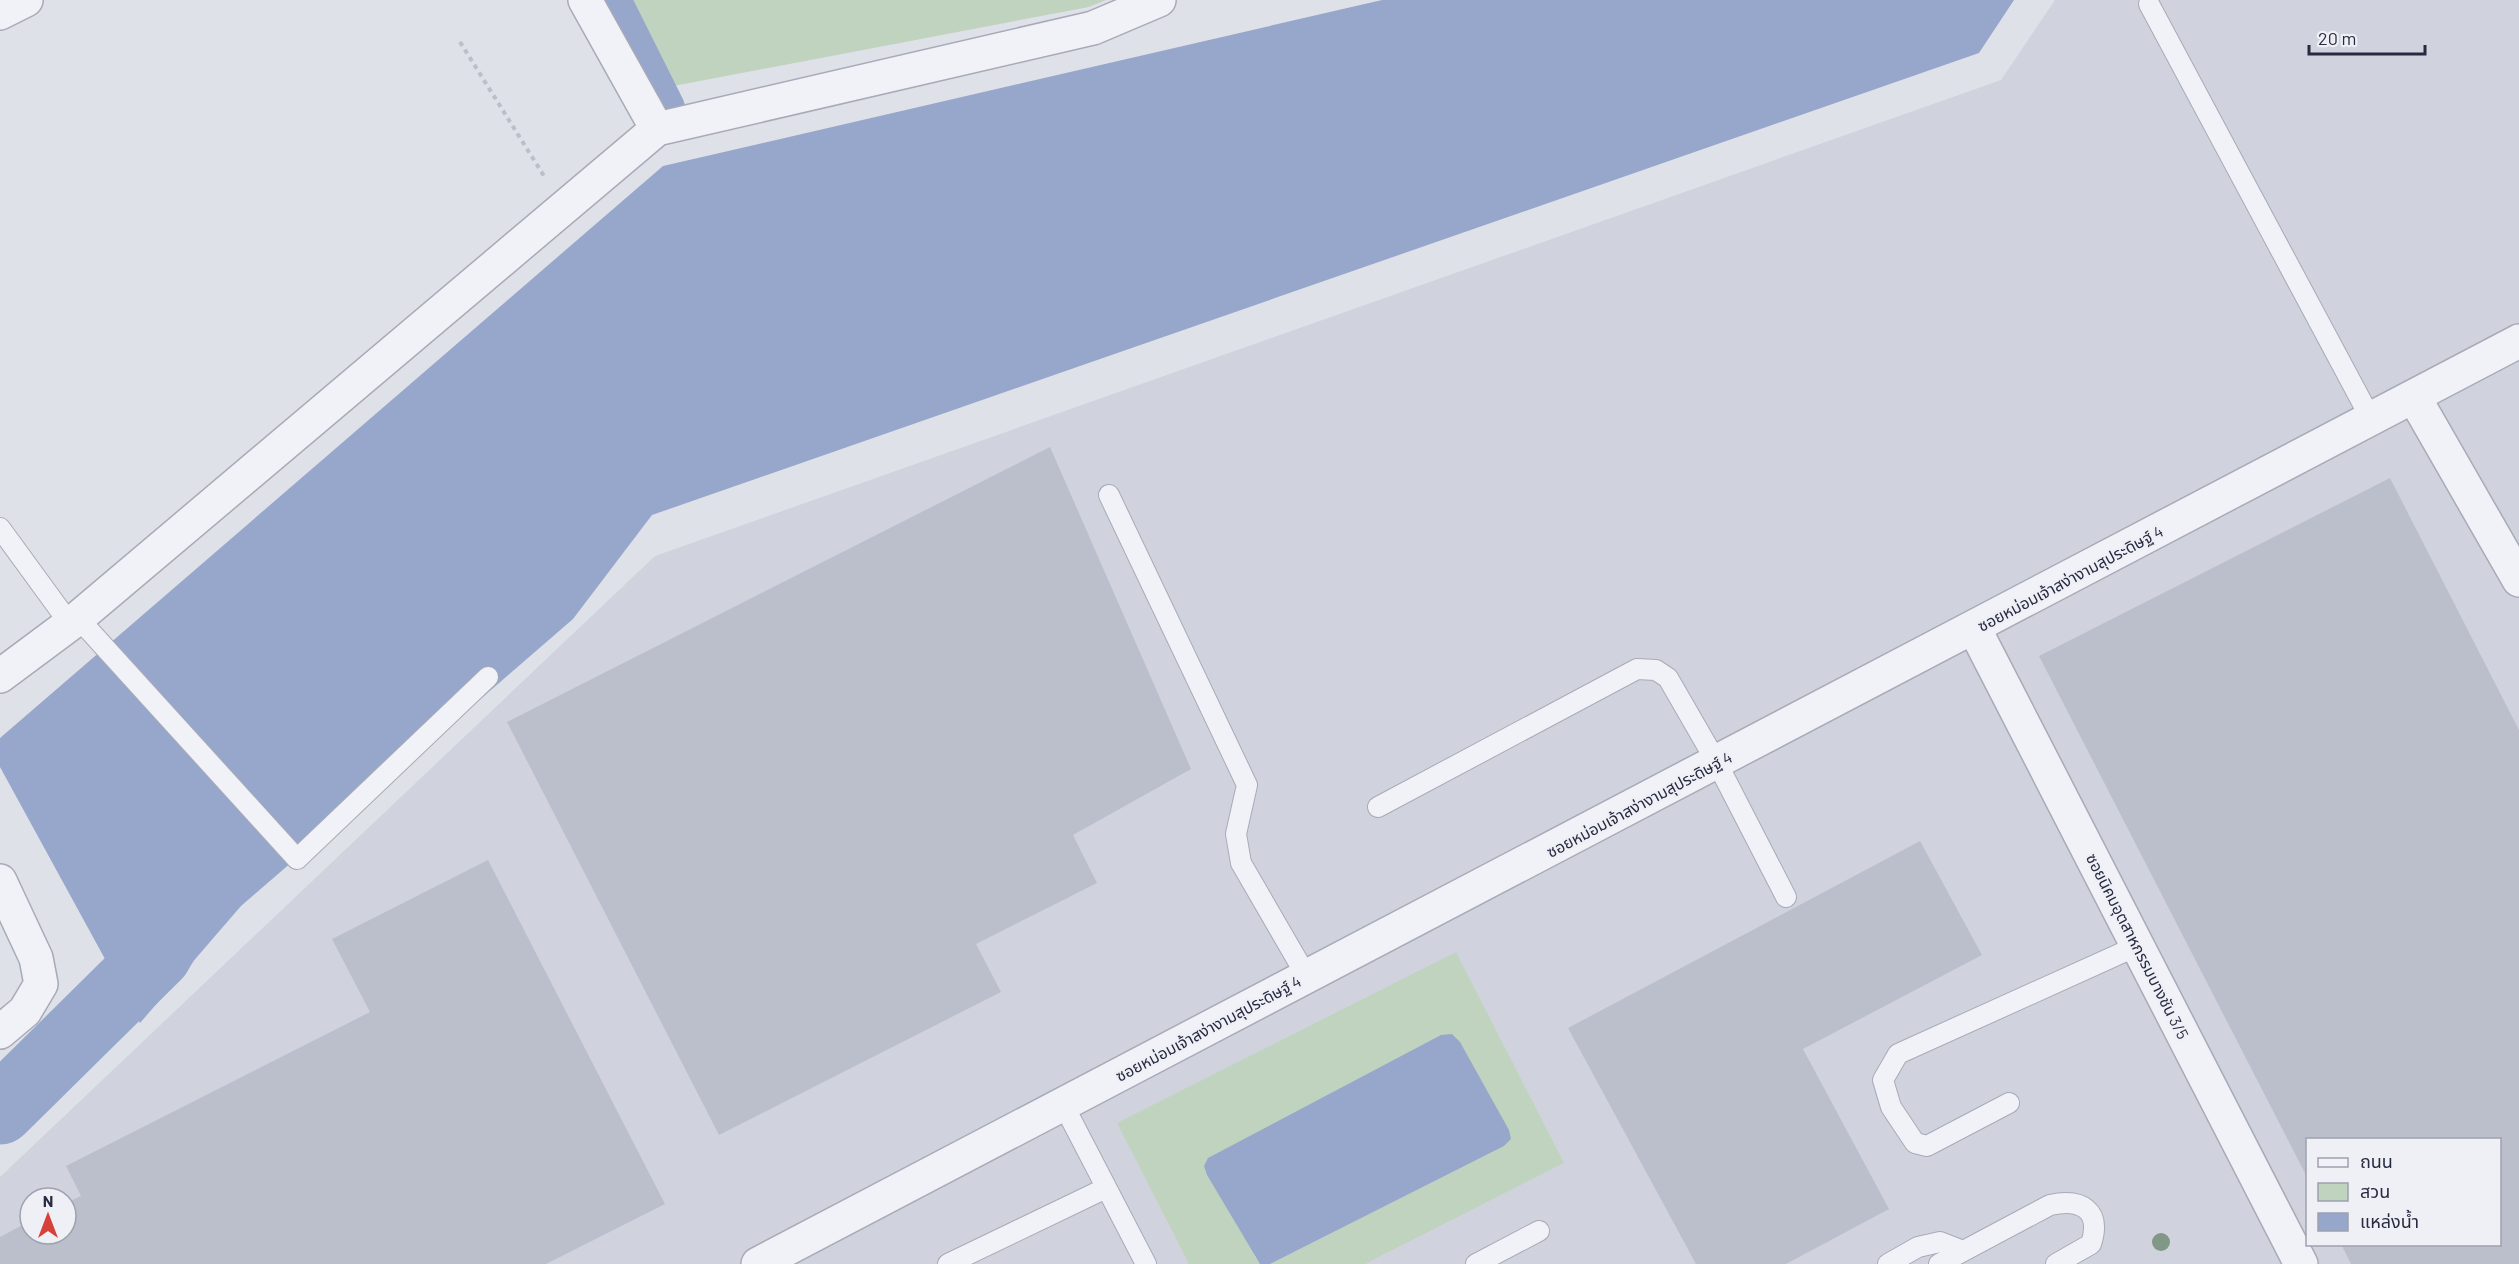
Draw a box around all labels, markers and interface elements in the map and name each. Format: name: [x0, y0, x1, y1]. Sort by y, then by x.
scale bar: [2309, 18, 2424, 56]
text: 20 m: [2318, 27, 2356, 49]
street label: ซอยหม่อมเจ้าสง่างามสุประดิษฐ์ 4: [1974, 521, 2166, 636]
street label: ซอยหม่อมเจ้าสง่างามสุประดิษฐ์ 4: [1543, 747, 1735, 862]
street label: ซอยนิคมอุตสาหกรรมบางชัน 3/5: [2082, 850, 2193, 1042]
street label: ซอยหม่อมเจ้าสง่างามสุประดิษฐ์ 4: [1112, 971, 1304, 1086]
legend: [2306, 1138, 2501, 1246]
text: ถนน: [2360, 1150, 2393, 1172]
text: สวน: [2360, 1180, 2390, 1202]
north arrow: [18, 1186, 78, 1246]
text: N: [43, 1191, 53, 1210]
text: แหล่งน้ำ: [2360, 1209, 2419, 1232]

